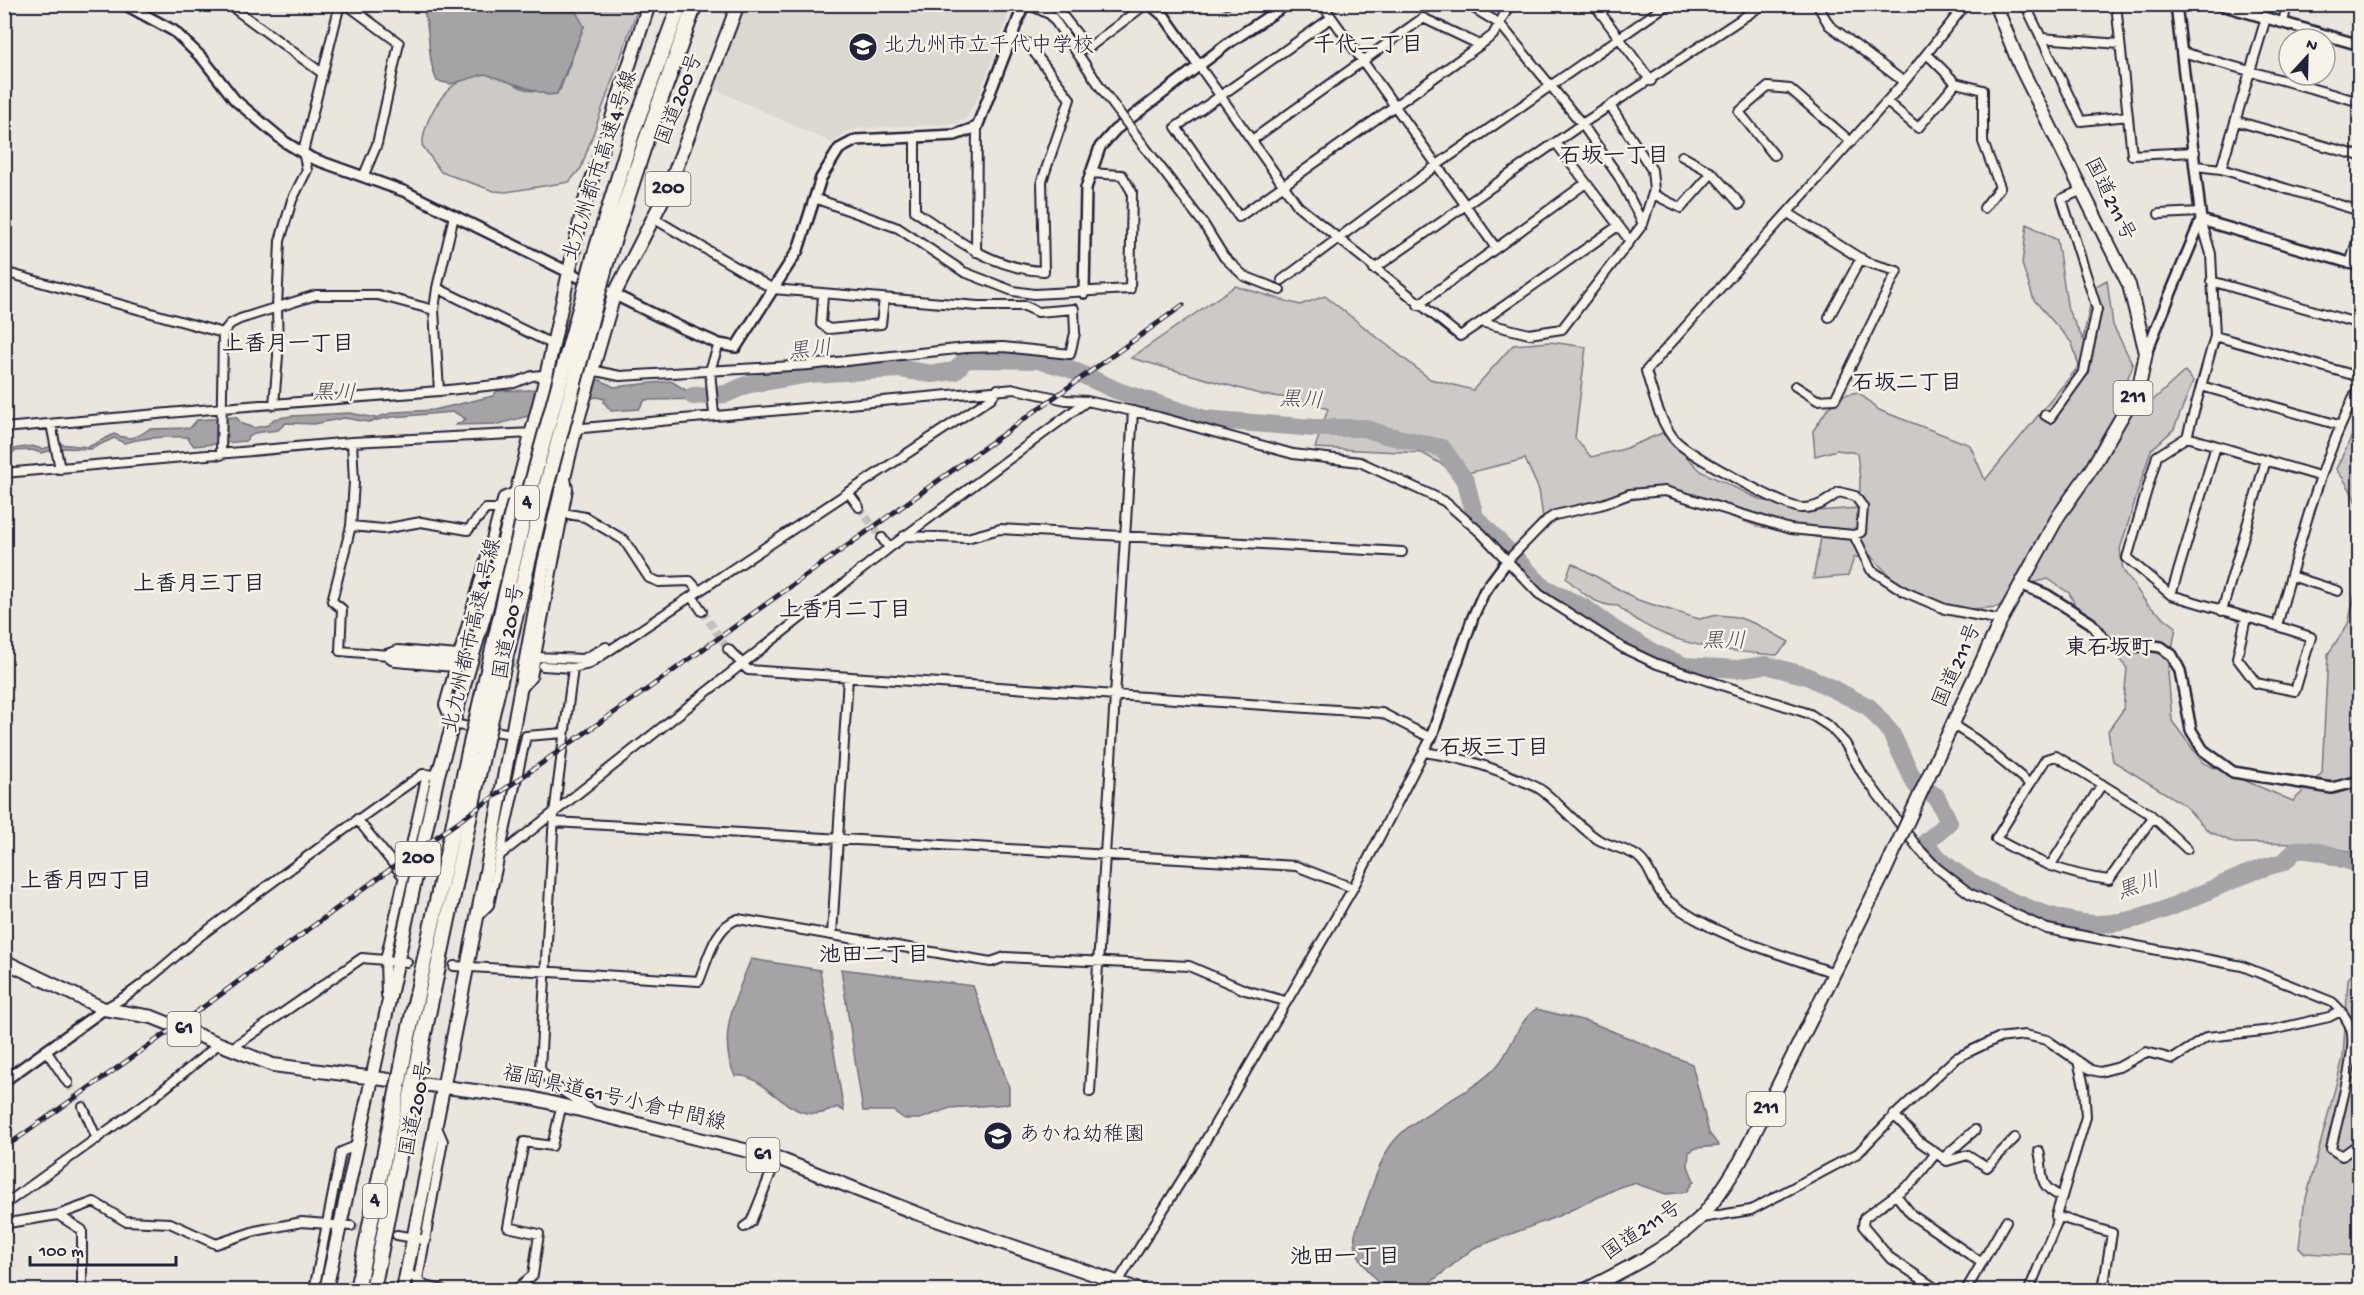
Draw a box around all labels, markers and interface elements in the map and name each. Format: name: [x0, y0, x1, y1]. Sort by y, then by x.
north arrow: [2277, 27, 2337, 87]
school or university icon: 北九州市立千代中学校: [847, 31, 879, 63]
place label: 北九州市立千代中学校: [884, 33, 1094, 60]
district label: 千代二丁目: [1313, 33, 1423, 60]
text: N: [2303, 36, 2320, 57]
street label: 国道200号: [651, 50, 710, 150]
street label: 北九州都市高速4号線: [557, 67, 645, 264]
district label: 石坂一丁目: [1559, 144, 1669, 171]
street label: 国道211号: [2077, 154, 2140, 246]
road number: 200: [646, 172, 690, 206]
district label: 上香月一丁目: [222, 332, 354, 359]
water label: 黒川: [787, 337, 833, 367]
district label: 石坂二丁目: [1852, 371, 1962, 398]
road number: 211: [2114, 381, 2152, 415]
water label: 黒川: [312, 382, 356, 408]
water label: 黒川: [1278, 388, 1324, 416]
road number: 4: [515, 486, 539, 520]
street label: 北九州都市高速4号線: [437, 536, 509, 736]
district label: 上香月三丁目: [133, 572, 265, 599]
street label: 国道200号: [489, 582, 532, 682]
district label: 上香月二丁目: [779, 598, 911, 625]
street label: 国道211号: [1928, 619, 1989, 712]
water label: 黒川: [1702, 630, 1746, 656]
district label: 東石坂町: [2065, 635, 2153, 663]
district label: 石坂三丁目: [1439, 736, 1549, 763]
road number: 200: [396, 842, 440, 876]
district label: 上香月四丁目: [20, 869, 152, 896]
water label: 黒川: [2114, 869, 2164, 907]
district label: 池田二丁目: [819, 943, 929, 970]
road number: 61: [168, 1012, 201, 1046]
street label: 国道200号: [395, 1059, 440, 1159]
street label: 福岡県道61号小倉中間線: [500, 1060, 729, 1138]
road number: 211: [1746, 1092, 1786, 1126]
school or university icon: あかね幼稚園: [982, 1120, 1014, 1152]
place label: あかね幼稚園: [1019, 1123, 1145, 1149]
road number: 61: [746, 1138, 780, 1172]
road number: 4: [363, 1184, 387, 1218]
street label: 国道211号: [1598, 1196, 1687, 1268]
scale bar: [30, 1229, 176, 1267]
text: 100 m: [38, 1242, 84, 1263]
district label: 池田一丁目: [1290, 1245, 1400, 1272]

